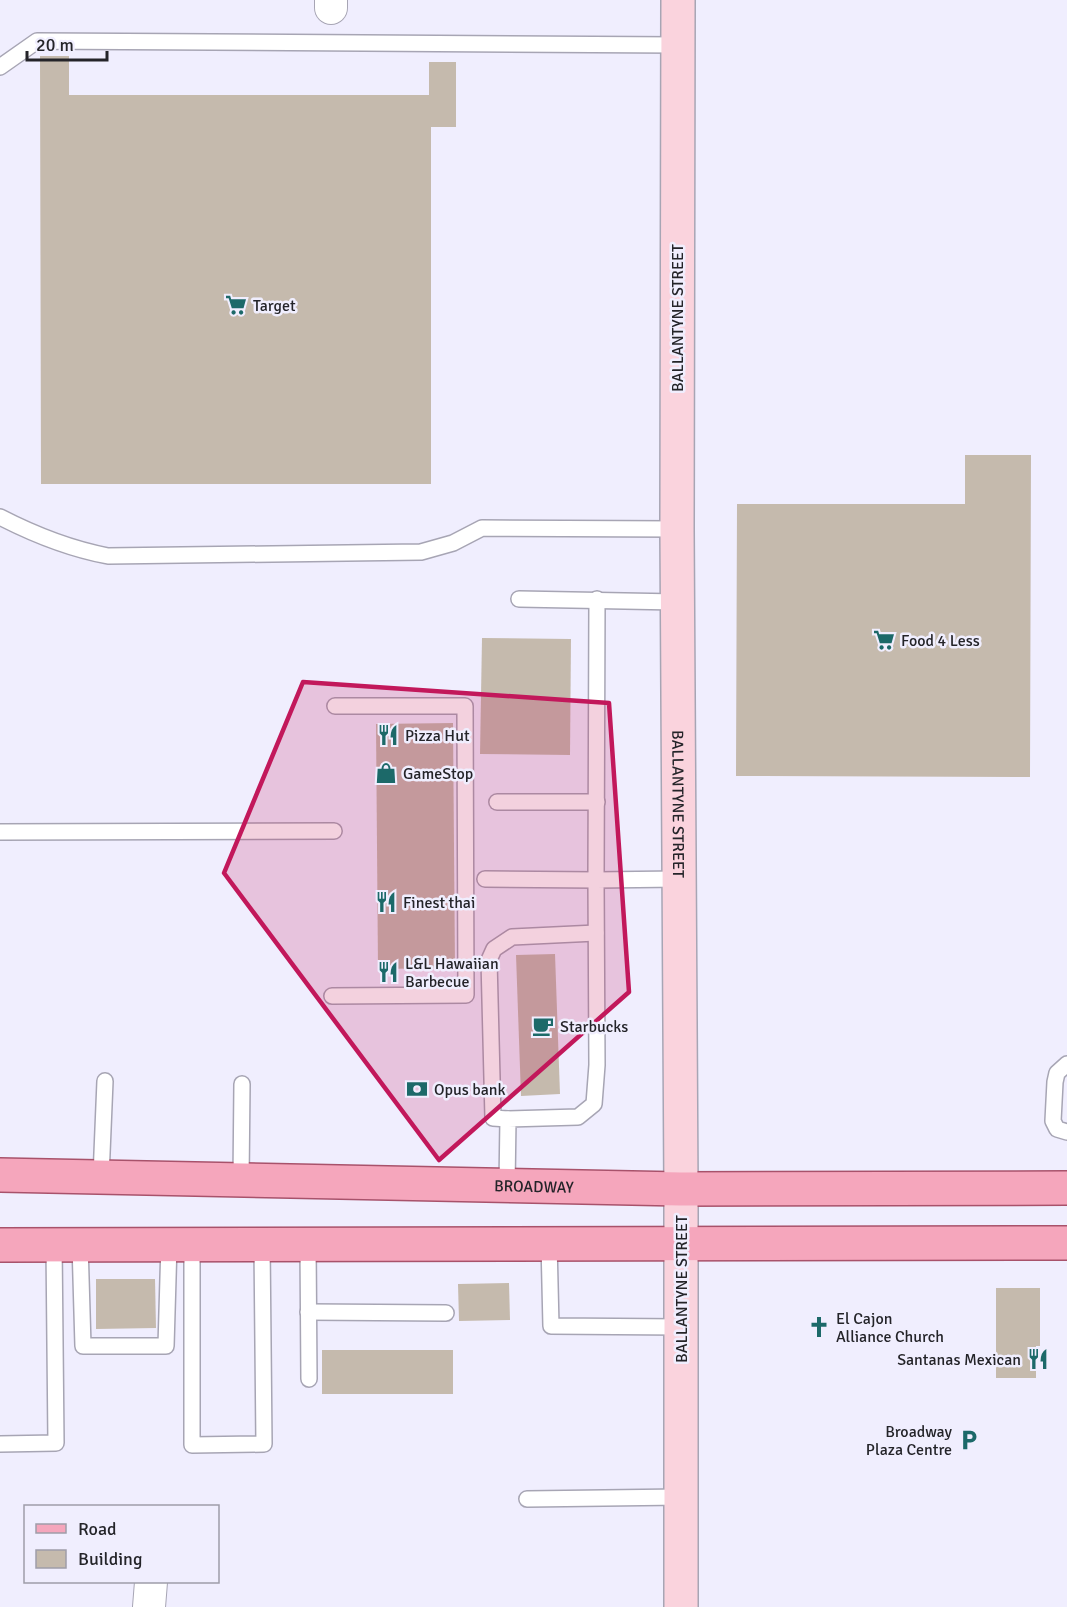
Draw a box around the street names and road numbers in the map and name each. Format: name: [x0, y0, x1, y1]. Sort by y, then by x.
street label: BALLANTYNE STREET: [668, 244, 688, 392]
street label: BALLANTYNE STREET: [667, 730, 688, 878]
street label: BROADWAY: [494, 1176, 574, 1198]
street label: BALLANTYNE STREET: [672, 1215, 692, 1363]

